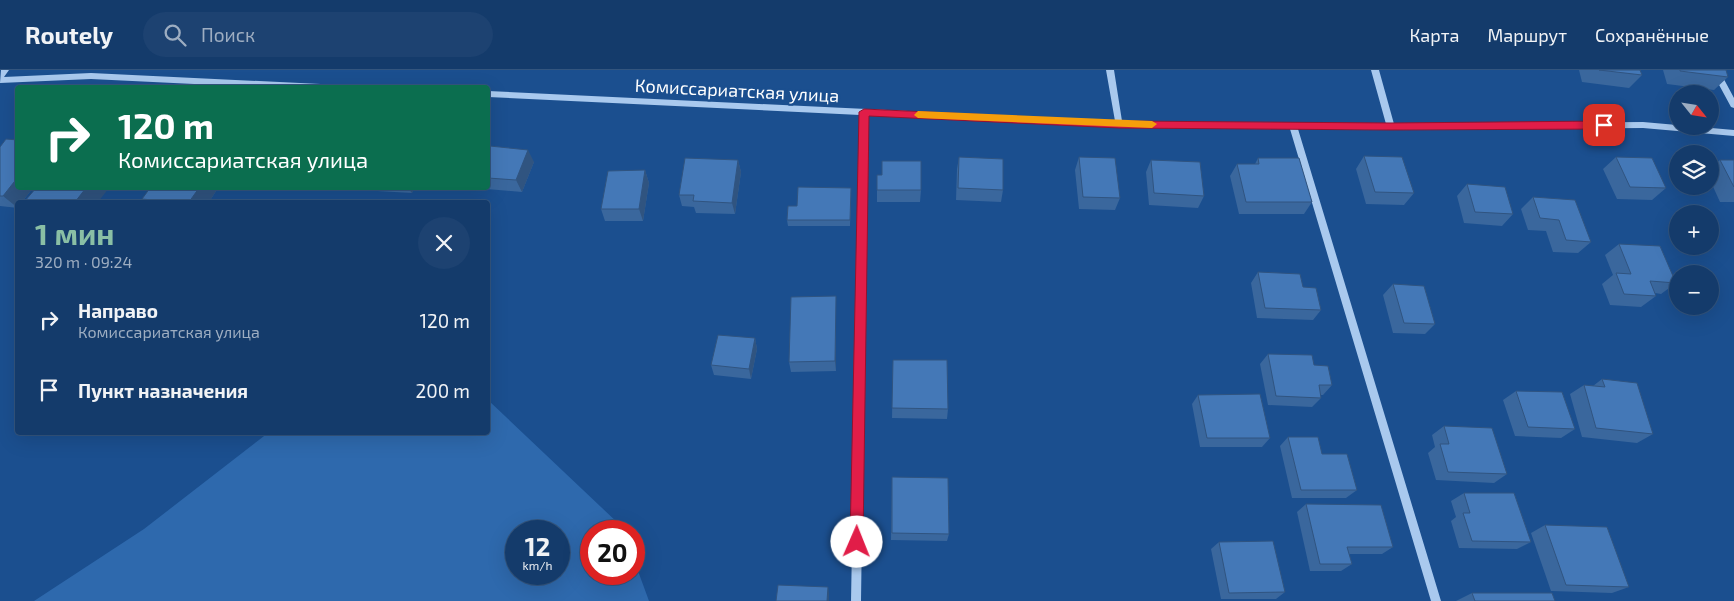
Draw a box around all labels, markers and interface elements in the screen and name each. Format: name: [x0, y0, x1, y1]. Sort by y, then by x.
search box: [143, 12, 493, 57]
text: Routely: [25, 20, 113, 49]
icon: search: [161, 21, 189, 49]
text: Поиск: [201, 23, 255, 46]
text: Карта: [1409, 24, 1459, 46]
text: Маршрут: [1487, 24, 1567, 46]
text: Сохранённые: [1595, 24, 1709, 46]
street label: Комиссариатская улица: [634, 74, 840, 106]
north arrow: [1669, 85, 1719, 135]
map controls: [1669, 85, 1719, 315]
text: 120 m: [118, 104, 214, 146]
pin: [1583, 104, 1625, 146]
icon: right: [35, 105, 100, 170]
icon: arrive: [1590, 111, 1618, 139]
button: layers: [1669, 145, 1719, 195]
text: Комиссариатская улица: [118, 146, 368, 172]
button: +: [1669, 205, 1719, 255]
text: 1 мин: [35, 215, 114, 251]
button: close: [418, 217, 470, 269]
text: 320 m · 09:24: [35, 252, 132, 271]
button: −: [1669, 265, 1719, 315]
text: Направо: [78, 299, 158, 322]
icon: right: [35, 306, 63, 334]
text: 120 m: [419, 309, 470, 332]
text: Комиссариатская улица: [78, 322, 260, 341]
icon: arrive: [35, 376, 63, 404]
text: Пункт назначения: [78, 379, 248, 402]
text: 200 m: [416, 379, 470, 402]
position arrow: [830, 515, 882, 567]
speed limit sign: 20: [580, 520, 645, 585]
text: 12: [525, 531, 550, 561]
text: km/h: [523, 558, 552, 572]

